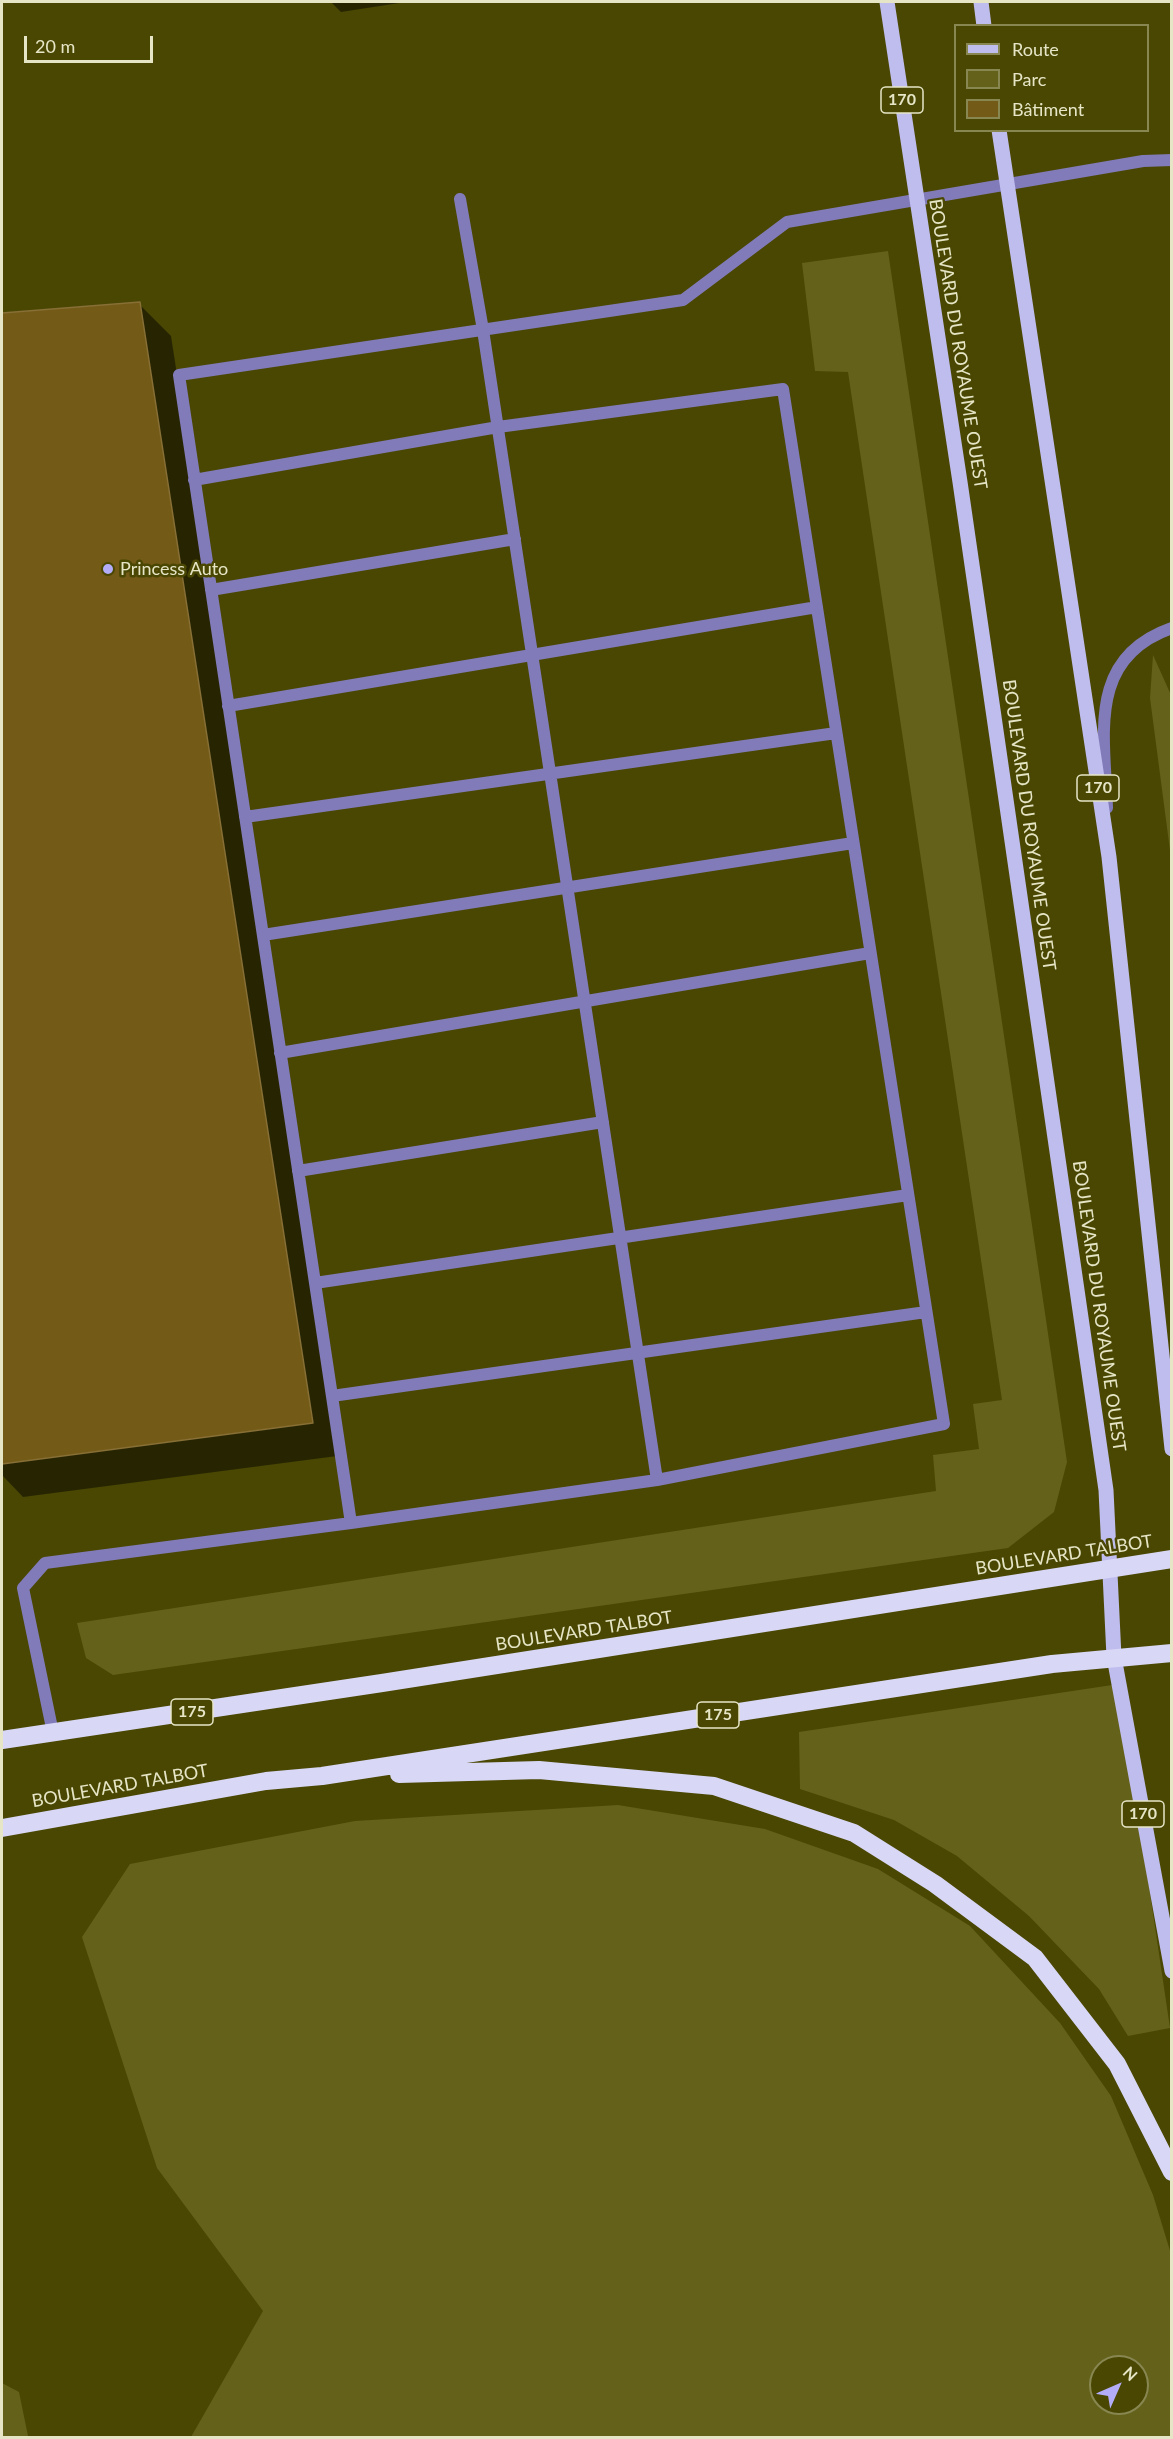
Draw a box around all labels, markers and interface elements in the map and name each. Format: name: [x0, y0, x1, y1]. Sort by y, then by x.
scale bar: [27, 24, 156, 62]
legend: [954, 24, 1149, 132]
text: 20 m: [35, 35, 75, 57]
text: Route: [1012, 38, 1059, 60]
text: Parc: [1012, 68, 1046, 90]
road number: 170: [881, 87, 923, 113]
text: Bâtiment: [1012, 98, 1084, 120]
street label: BOULEVARD DU ROYAUME OUEST: [924, 197, 992, 491]
place label: Princess Auto: [120, 558, 228, 580]
marker: Princess Auto: [101, 562, 115, 576]
street label: BOULEVARD DU ROYAUME OUEST: [998, 678, 1060, 972]
road number: 170: [1077, 775, 1119, 801]
street label: BOULEVARD DU ROYAUME OUEST: [1068, 1159, 1130, 1453]
street label: BOULEVARD TALBOT: [974, 1530, 1154, 1580]
street label: BOULEVARD TALBOT: [494, 1606, 674, 1656]
road number: 175: [171, 1699, 213, 1725]
road number: 175: [697, 1702, 739, 1728]
street label: BOULEVARD TALBOT: [30, 1760, 210, 1812]
road number: 170: [1122, 1801, 1164, 1827]
north arrow: [1089, 2355, 1149, 2415]
text: N: [1120, 2362, 1142, 2384]

